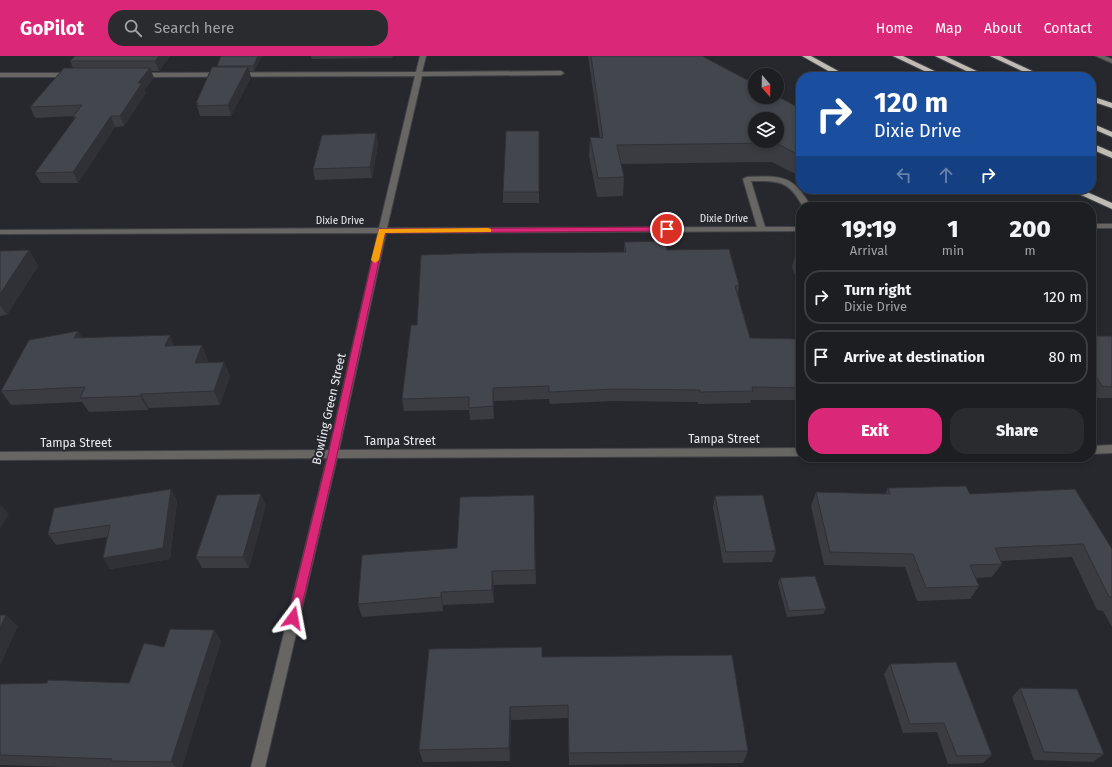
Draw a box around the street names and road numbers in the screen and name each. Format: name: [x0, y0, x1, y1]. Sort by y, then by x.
street label: Dixie Drive: [700, 213, 748, 225]
street label: Dixie Drive: [316, 215, 364, 227]
street label: Bowling Green Street: [309, 351, 349, 466]
street label: Tampa Street: [688, 432, 761, 446]
street label: Tampa Street: [364, 434, 437, 448]
street label: Tampa Street: [40, 436, 113, 450]

